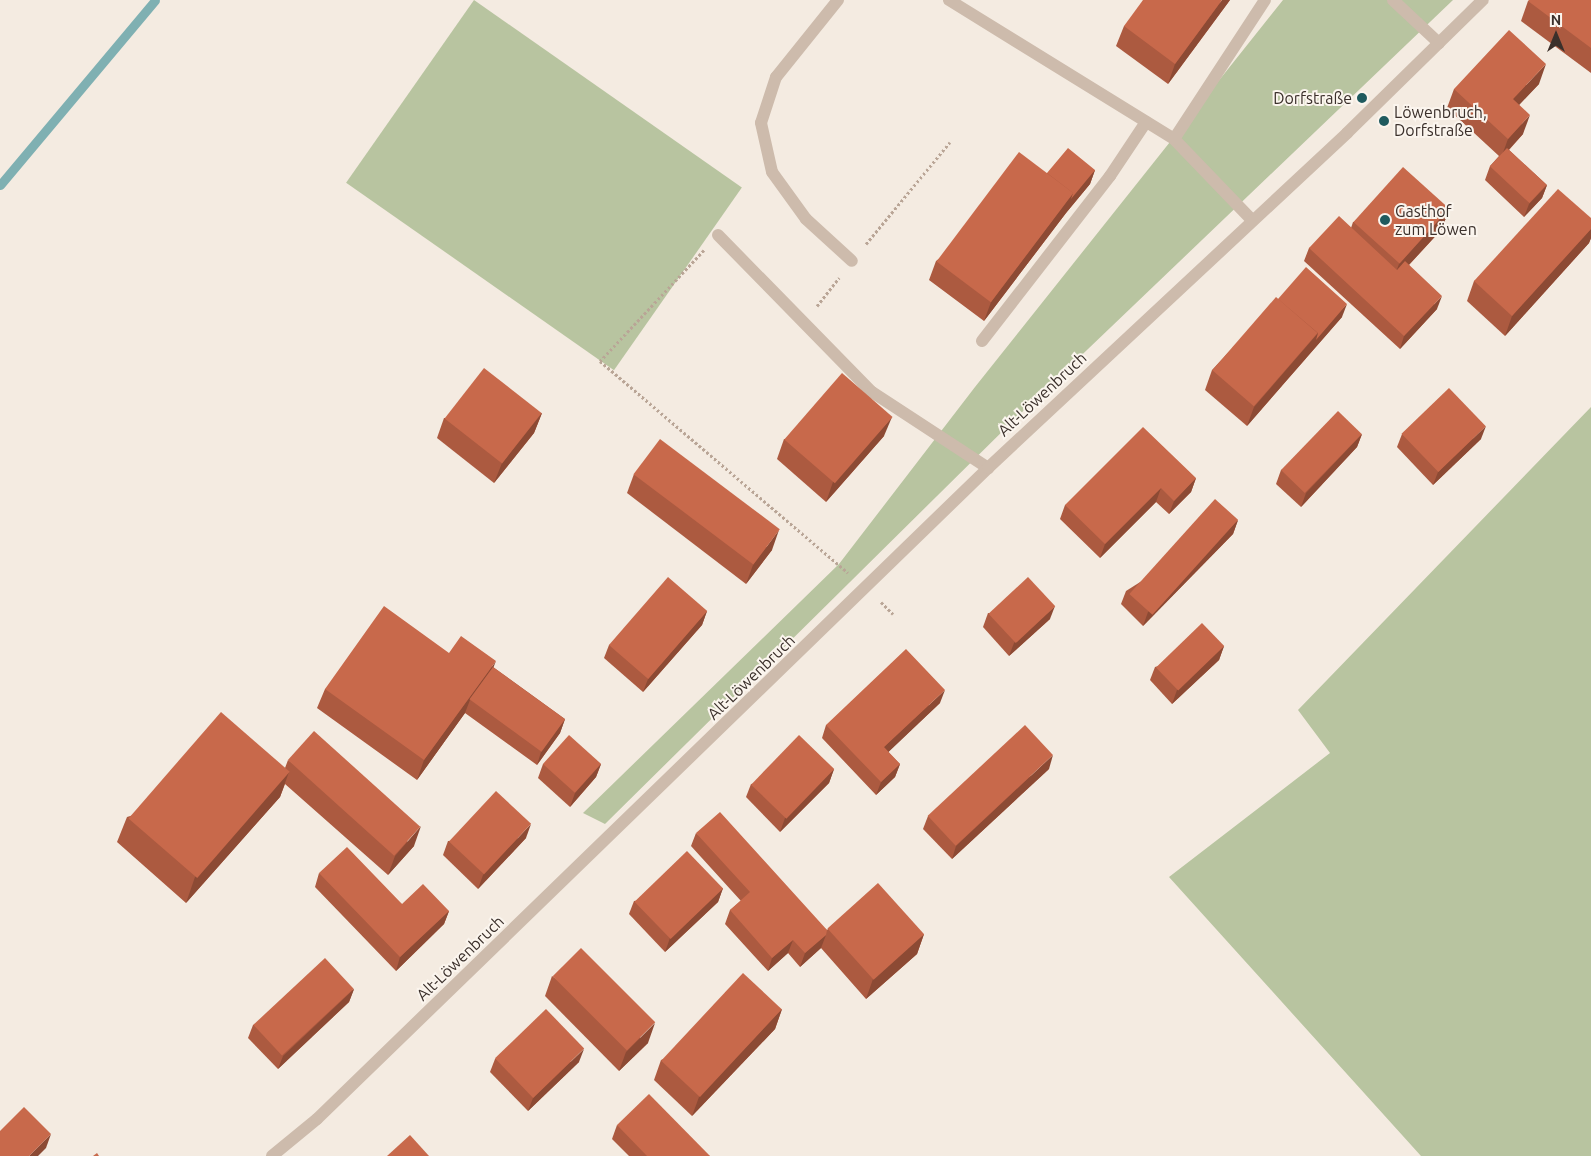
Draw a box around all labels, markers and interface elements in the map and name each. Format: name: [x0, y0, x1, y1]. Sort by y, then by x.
north arrow: [1531, 10, 1581, 60]
text: N: [1551, 12, 1561, 28]
place label: Dorfstraße: [1273, 88, 1352, 108]
marker: Dorfstraße: [1356, 92, 1368, 104]
place label: Löwenbruch, Dorfstraße: [1394, 102, 1487, 140]
marker: Löwenbruch, Dorfstraße: [1378, 115, 1390, 127]
place label: Gasthof zum Löwen: [1395, 201, 1477, 239]
marker: Gasthof zum Löwen: [1379, 214, 1391, 226]
street label: Alt-Löwenbruch: [994, 348, 1090, 440]
street label: Alt-Löwenbruch: [703, 630, 799, 724]
street label: Alt-Löwenbruch: [412, 911, 508, 1005]

